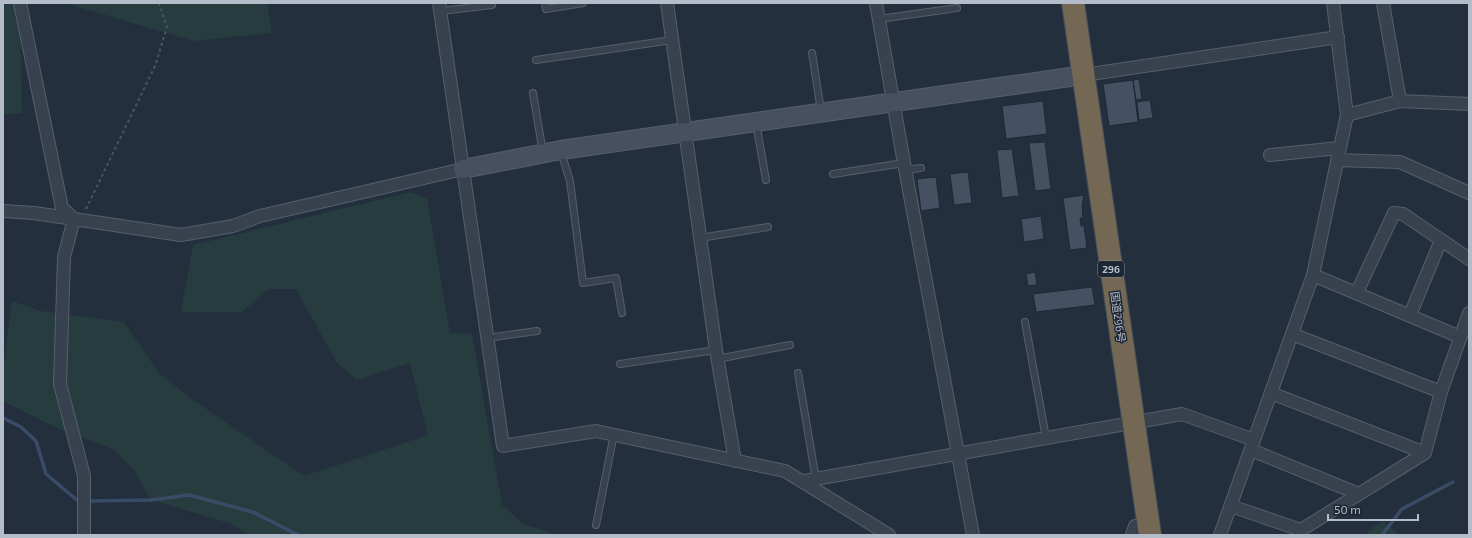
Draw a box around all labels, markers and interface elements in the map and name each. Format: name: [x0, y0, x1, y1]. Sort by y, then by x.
road number: 296: [1098, 261, 1124, 277]
street label: 国道296号: [1108, 290, 1129, 343]
scale bar: [1328, 496, 1418, 522]
text: 50 m: [1334, 502, 1361, 516]

